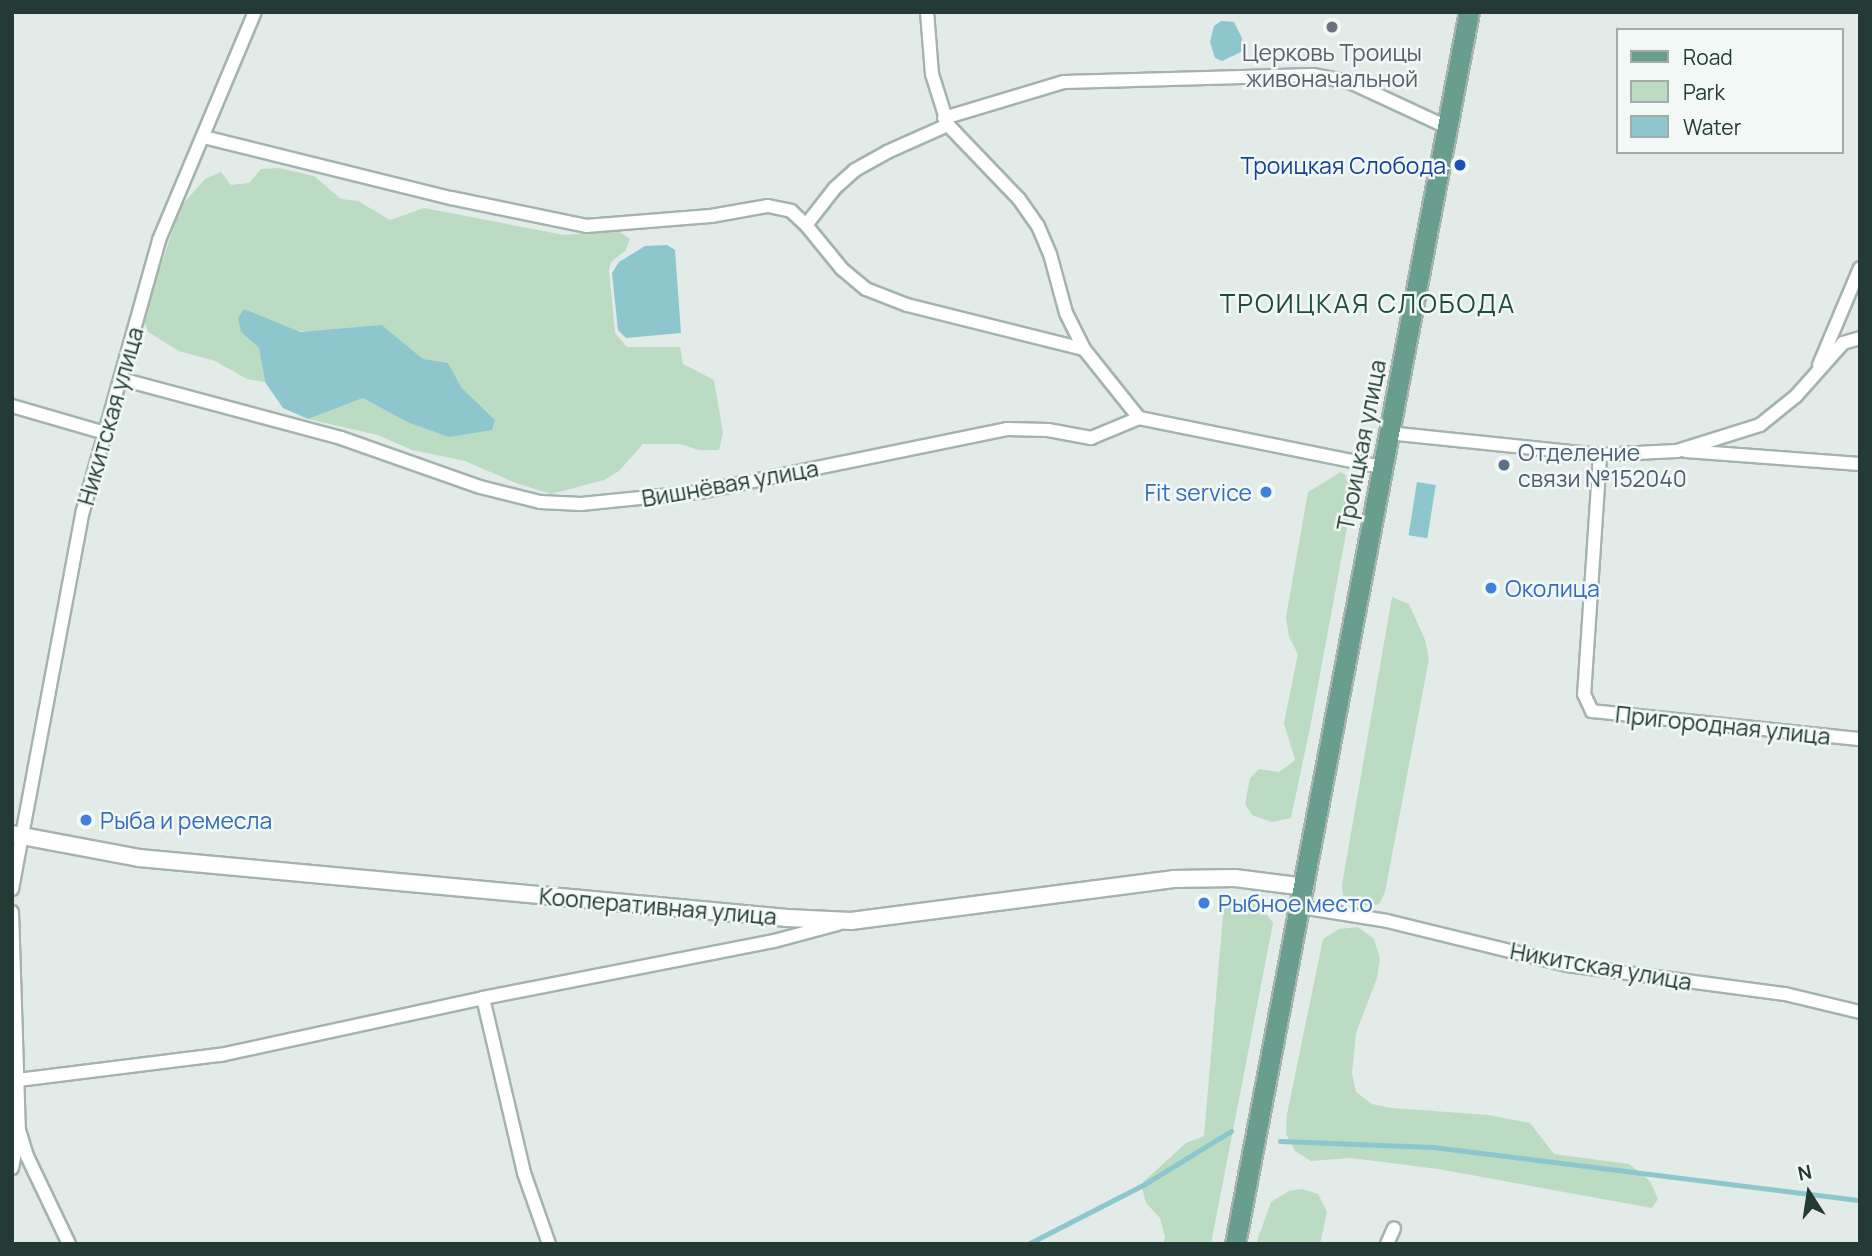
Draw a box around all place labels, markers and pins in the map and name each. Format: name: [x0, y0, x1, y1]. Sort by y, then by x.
marker: Церковь Троицы живоначальной: [1324, 19, 1340, 35]
place label: Церковь Троицы живоначальной: [1242, 38, 1422, 92]
place label: Троицкая Слобода: [1241, 151, 1446, 179]
marker: Троицкая Слобода: [1452, 157, 1468, 173]
place label: Отделение связи №152040: [1518, 438, 1687, 492]
marker: Отделение связи №152040: [1496, 457, 1512, 473]
place label: Fit service: [1145, 478, 1252, 506]
marker: Fit service: [1258, 484, 1274, 500]
place label: Околица: [1505, 574, 1600, 602]
marker: Околица: [1483, 580, 1499, 596]
place label: Рыба и ремесла: [100, 806, 272, 834]
marker: Рыба и ремесла: [78, 812, 94, 828]
place label: Рыбное место: [1218, 889, 1373, 917]
marker: Рыбное место: [1196, 895, 1212, 911]

